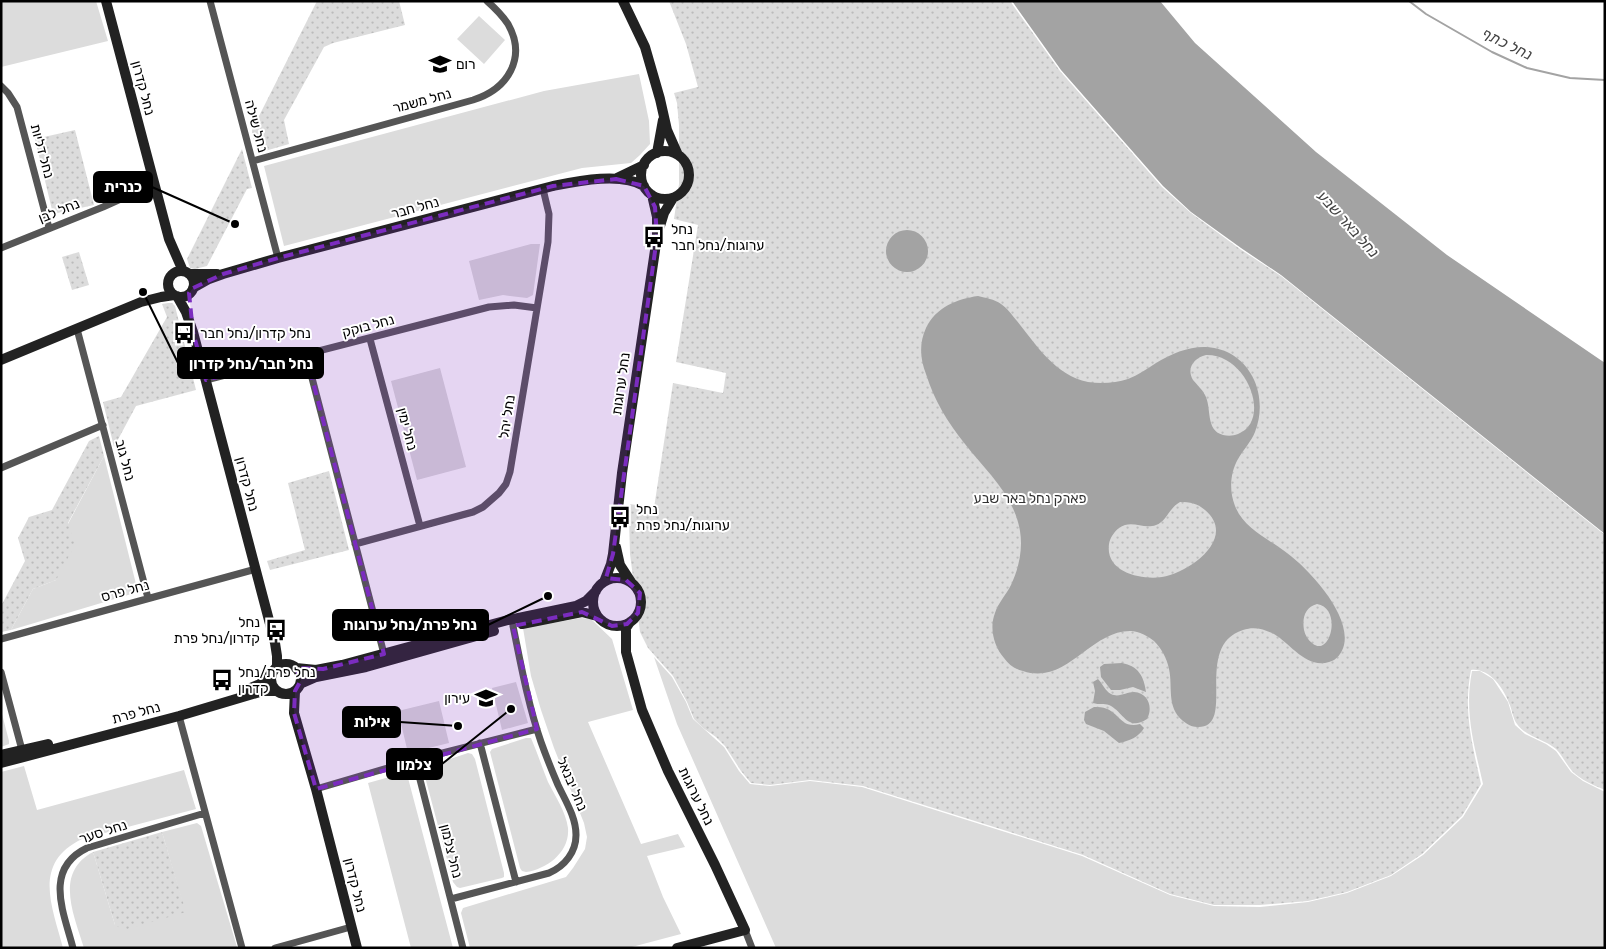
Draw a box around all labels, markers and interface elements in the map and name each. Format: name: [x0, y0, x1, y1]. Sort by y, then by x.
water label: נחל כתף: [1479, 24, 1535, 64]
school or university icon: רום: [427, 51, 453, 77]
place label: רום: [456, 56, 476, 73]
street label: נחל קדרון: [128, 59, 158, 117]
street label: נחל משמר: [391, 85, 453, 117]
street label: נחל שילה: [241, 98, 271, 154]
street label: נחל דליות: [27, 122, 57, 180]
callout: כנרית: [94, 172, 152, 202]
text: כנרית: [104, 178, 142, 196]
water label: נחל באר שבע: [1313, 186, 1383, 261]
street label: נחל חבר: [389, 193, 441, 223]
street label: נחל לבן: [36, 195, 82, 227]
place label: נחל ערוגות/נחל חבר: [671, 221, 764, 254]
bus stop icon: נחל ערוגות/נחל חבר: [641, 224, 667, 250]
street label: נחל בוקק: [340, 311, 396, 341]
bus stop icon: נחל קדרון/נחל חבר: [171, 320, 197, 346]
place label: נחל קדרון/נחל חבר: [200, 325, 311, 342]
callout: נחל חבר/נחל קדרון: [178, 348, 323, 378]
street label: נחל ערוגות: [608, 351, 634, 416]
text: נחל חבר/נחל קדרון: [189, 355, 313, 373]
street label: נחל יהל: [495, 394, 519, 440]
street label: נחל ימין: [393, 406, 421, 453]
street label: נחל גוב: [111, 438, 139, 483]
street label: נחל קדרון: [232, 455, 262, 513]
park label: פארק נחל באר שבע: [974, 490, 1086, 507]
place label: נחל ערוגות/נחל פרת: [636, 501, 730, 534]
bus stop icon: נחל ערוגות/נחל פרת: [607, 504, 633, 530]
street label: נחל פרס: [99, 576, 151, 606]
callout: נחל פרת/נחל ערוגות: [333, 610, 488, 640]
place label: נחל קדרון/נחל פרת: [174, 614, 260, 647]
text: נחל פרת/נחל ערוגות: [343, 616, 477, 634]
bus stop icon: נחל קדרון/נחל פרת: [263, 617, 289, 643]
place label: נחל פרת/נחל קדרון: [238, 664, 316, 697]
bus stop icon: נחל פרת/נחל קדרון: [209, 667, 235, 693]
school or university icon: עירון: [473, 685, 499, 711]
place label: עירון: [444, 690, 470, 707]
street label: נחל פרת: [110, 698, 162, 728]
callout: אילות: [343, 707, 400, 737]
text: אילות: [354, 713, 390, 731]
callout: צלמון: [387, 749, 442, 779]
street label: נחל יבנאל: [553, 754, 591, 814]
text: צלמון: [396, 756, 432, 774]
street label: נחל ערוגות: [675, 764, 718, 828]
street label: נחל סער: [77, 816, 129, 848]
street label: נחל צלמון: [436, 822, 466, 880]
street label: נחל קדרון: [340, 856, 370, 914]

